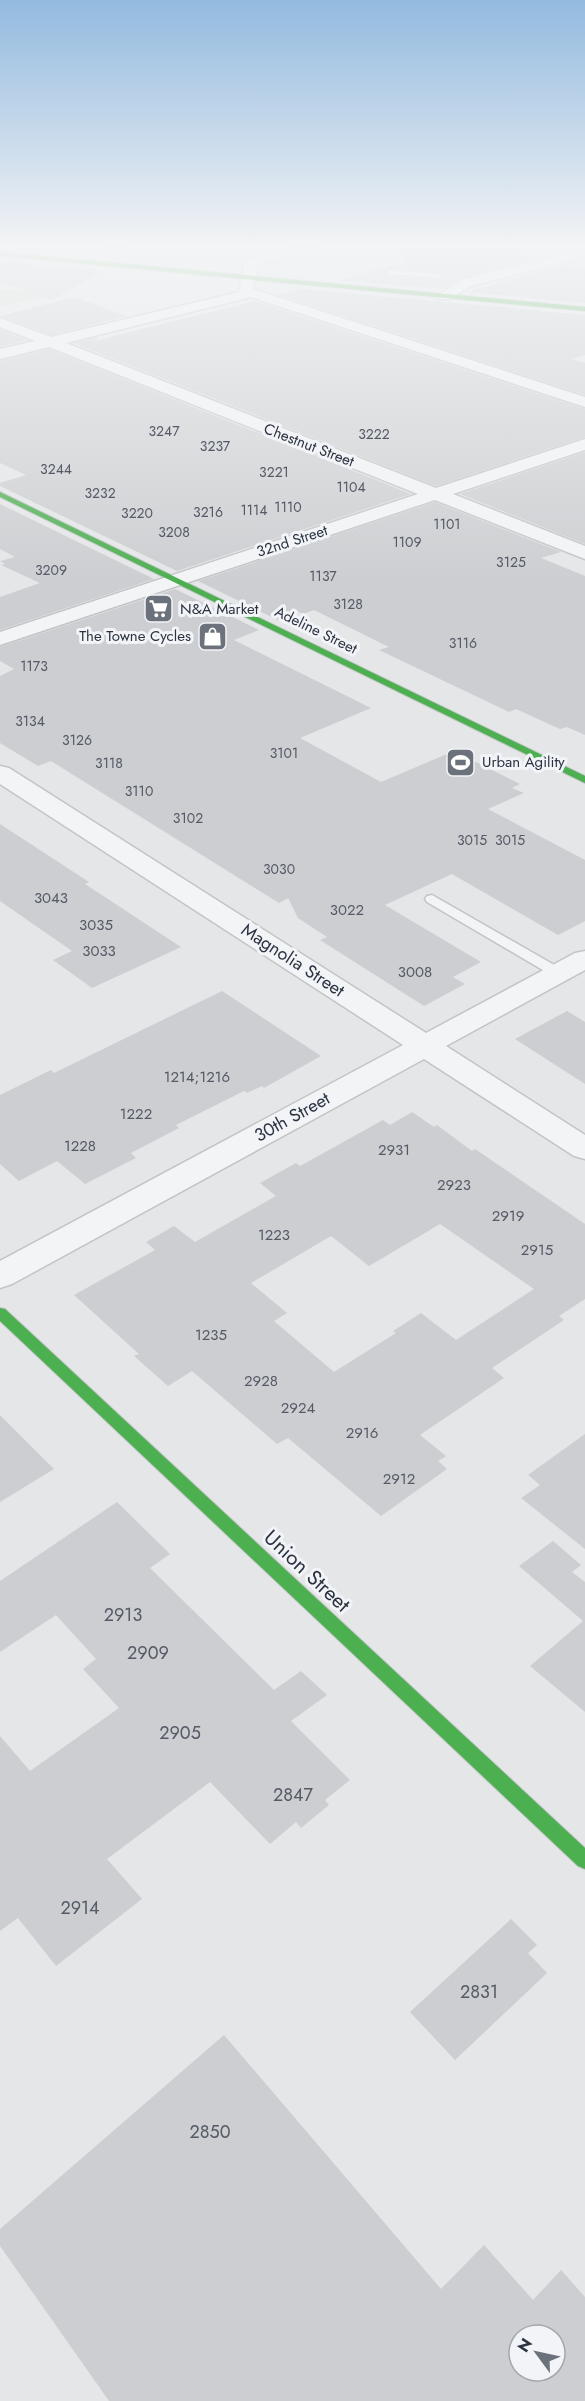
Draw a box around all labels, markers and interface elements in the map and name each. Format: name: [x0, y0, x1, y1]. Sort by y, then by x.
street label: Chestnut Street: [261, 418, 358, 472]
house number: 3247: [148, 421, 180, 441]
house number: 3222: [358, 424, 390, 444]
house number: 3237: [200, 436, 231, 456]
house number: 3244: [40, 459, 72, 479]
house number: 3221: [259, 462, 289, 482]
house number: 1104: [336, 477, 366, 497]
house number: 3232: [84, 483, 116, 503]
house number: 1110: [274, 497, 302, 517]
house number: 1114: [240, 500, 268, 520]
house number: 3216: [193, 502, 223, 522]
house number: 3220: [121, 503, 153, 523]
house number: 1101: [433, 514, 461, 534]
street label: 32nd Street: [254, 519, 331, 563]
house number: 3208: [158, 522, 190, 542]
house number: 1109: [392, 532, 422, 552]
house number: 3125: [496, 552, 526, 572]
house number: 3209: [35, 560, 67, 580]
house number: 1137: [309, 566, 337, 586]
supermarket icon: N&A Market: [143, 593, 175, 625]
house number: 3128: [333, 594, 363, 614]
place label: N&A Market: [180, 598, 259, 620]
street label: Adeline Street: [271, 601, 361, 660]
shop icon: The Towne Cycles: [196, 620, 228, 652]
place label: The Towne Cycles: [79, 625, 191, 647]
house number: 3116: [449, 633, 477, 653]
house number: 1173: [20, 656, 48, 676]
house number: 3134: [15, 711, 45, 731]
house number: 3126: [62, 730, 92, 750]
house number: 3101: [270, 743, 298, 763]
sports icon: Urban Agility: [445, 746, 477, 778]
place label: Urban Agility: [482, 751, 565, 773]
house number: 3118: [95, 753, 123, 773]
house number: 3110: [125, 781, 153, 801]
house number: 3102: [173, 808, 203, 828]
house number: 3015: [457, 830, 487, 850]
house number: 3015: [495, 830, 525, 850]
house number: 3030: [263, 859, 295, 879]
house number: 3043: [34, 887, 68, 909]
house number: 3022: [330, 899, 364, 921]
house number: 3035: [79, 914, 113, 936]
street label: Magnolia Street: [236, 917, 350, 1004]
house number: 3033: [82, 940, 116, 962]
house number: 3008: [398, 961, 432, 983]
house number: 1214;1216: [164, 1066, 230, 1088]
street label: 30th Street: [250, 1085, 335, 1148]
house number: 1222: [120, 1103, 152, 1125]
house number: 1228: [64, 1135, 96, 1157]
house number: 2931: [378, 1139, 410, 1161]
house number: 2923: [437, 1174, 471, 1196]
house number: 2919: [492, 1205, 524, 1227]
house number: 1223: [258, 1224, 290, 1246]
house number: 2915: [521, 1239, 553, 1261]
house number: 1235: [195, 1324, 227, 1346]
house number: 2928: [244, 1370, 278, 1392]
house number: 2924: [281, 1397, 315, 1419]
house number: 2916: [346, 1422, 378, 1444]
house number: 2912: [383, 1468, 415, 1490]
street label: Union Street: [257, 1523, 357, 1619]
house number: 2913: [104, 1602, 142, 1628]
house number: 2909: [127, 1640, 169, 1666]
house number: 2905: [159, 1720, 201, 1746]
house number: 2847: [273, 1782, 314, 1808]
house number: 2914: [60, 1895, 100, 1921]
house number: 2831: [460, 1979, 498, 2005]
house number: 2850: [189, 2119, 231, 2145]
north arrow: [507, 2323, 567, 2383]
text: N: [512, 2334, 538, 2357]

